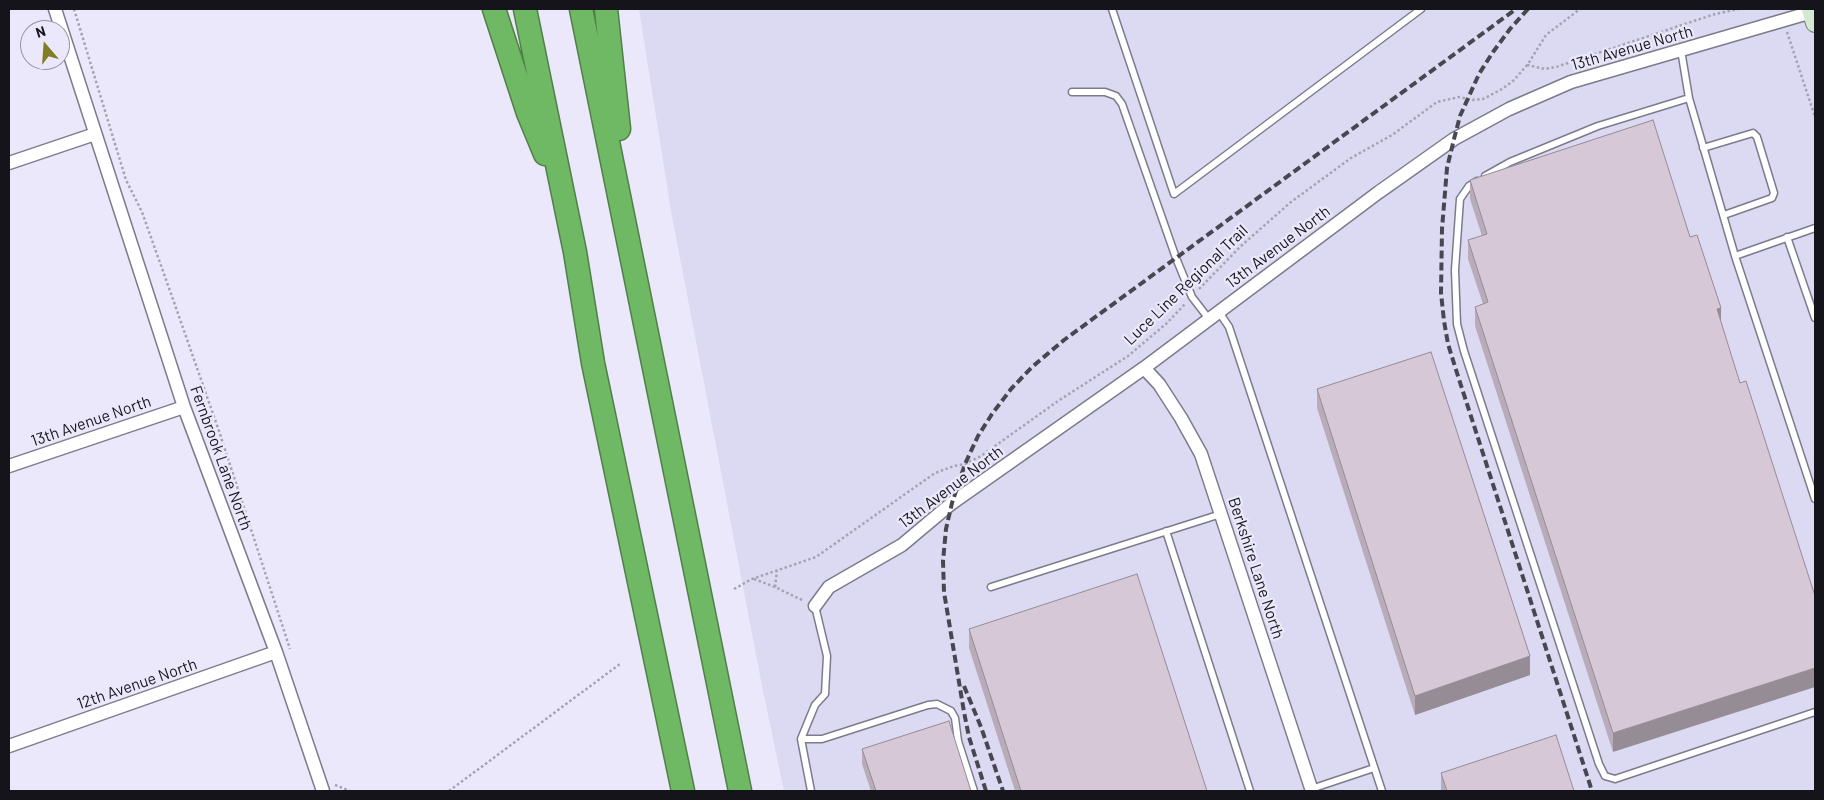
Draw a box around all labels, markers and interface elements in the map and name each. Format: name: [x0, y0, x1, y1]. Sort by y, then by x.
north arrow: [20, 20, 70, 70]
street label: 13th Avenue North: [1569, 21, 1695, 75]
text: N: [33, 22, 48, 41]
street label: 13th Avenue North: [1222, 202, 1334, 292]
street label: Luce Line Regional Trail: [1120, 221, 1252, 349]
street label: Fernbrook Lane North: [186, 383, 256, 533]
street label: 13th Avenue North: [29, 391, 153, 451]
street label: 13th Avenue North: [895, 442, 1007, 532]
street label: Berkshire Lane North: [1224, 495, 1288, 641]
street label: 12th Avenue North: [74, 654, 200, 714]

